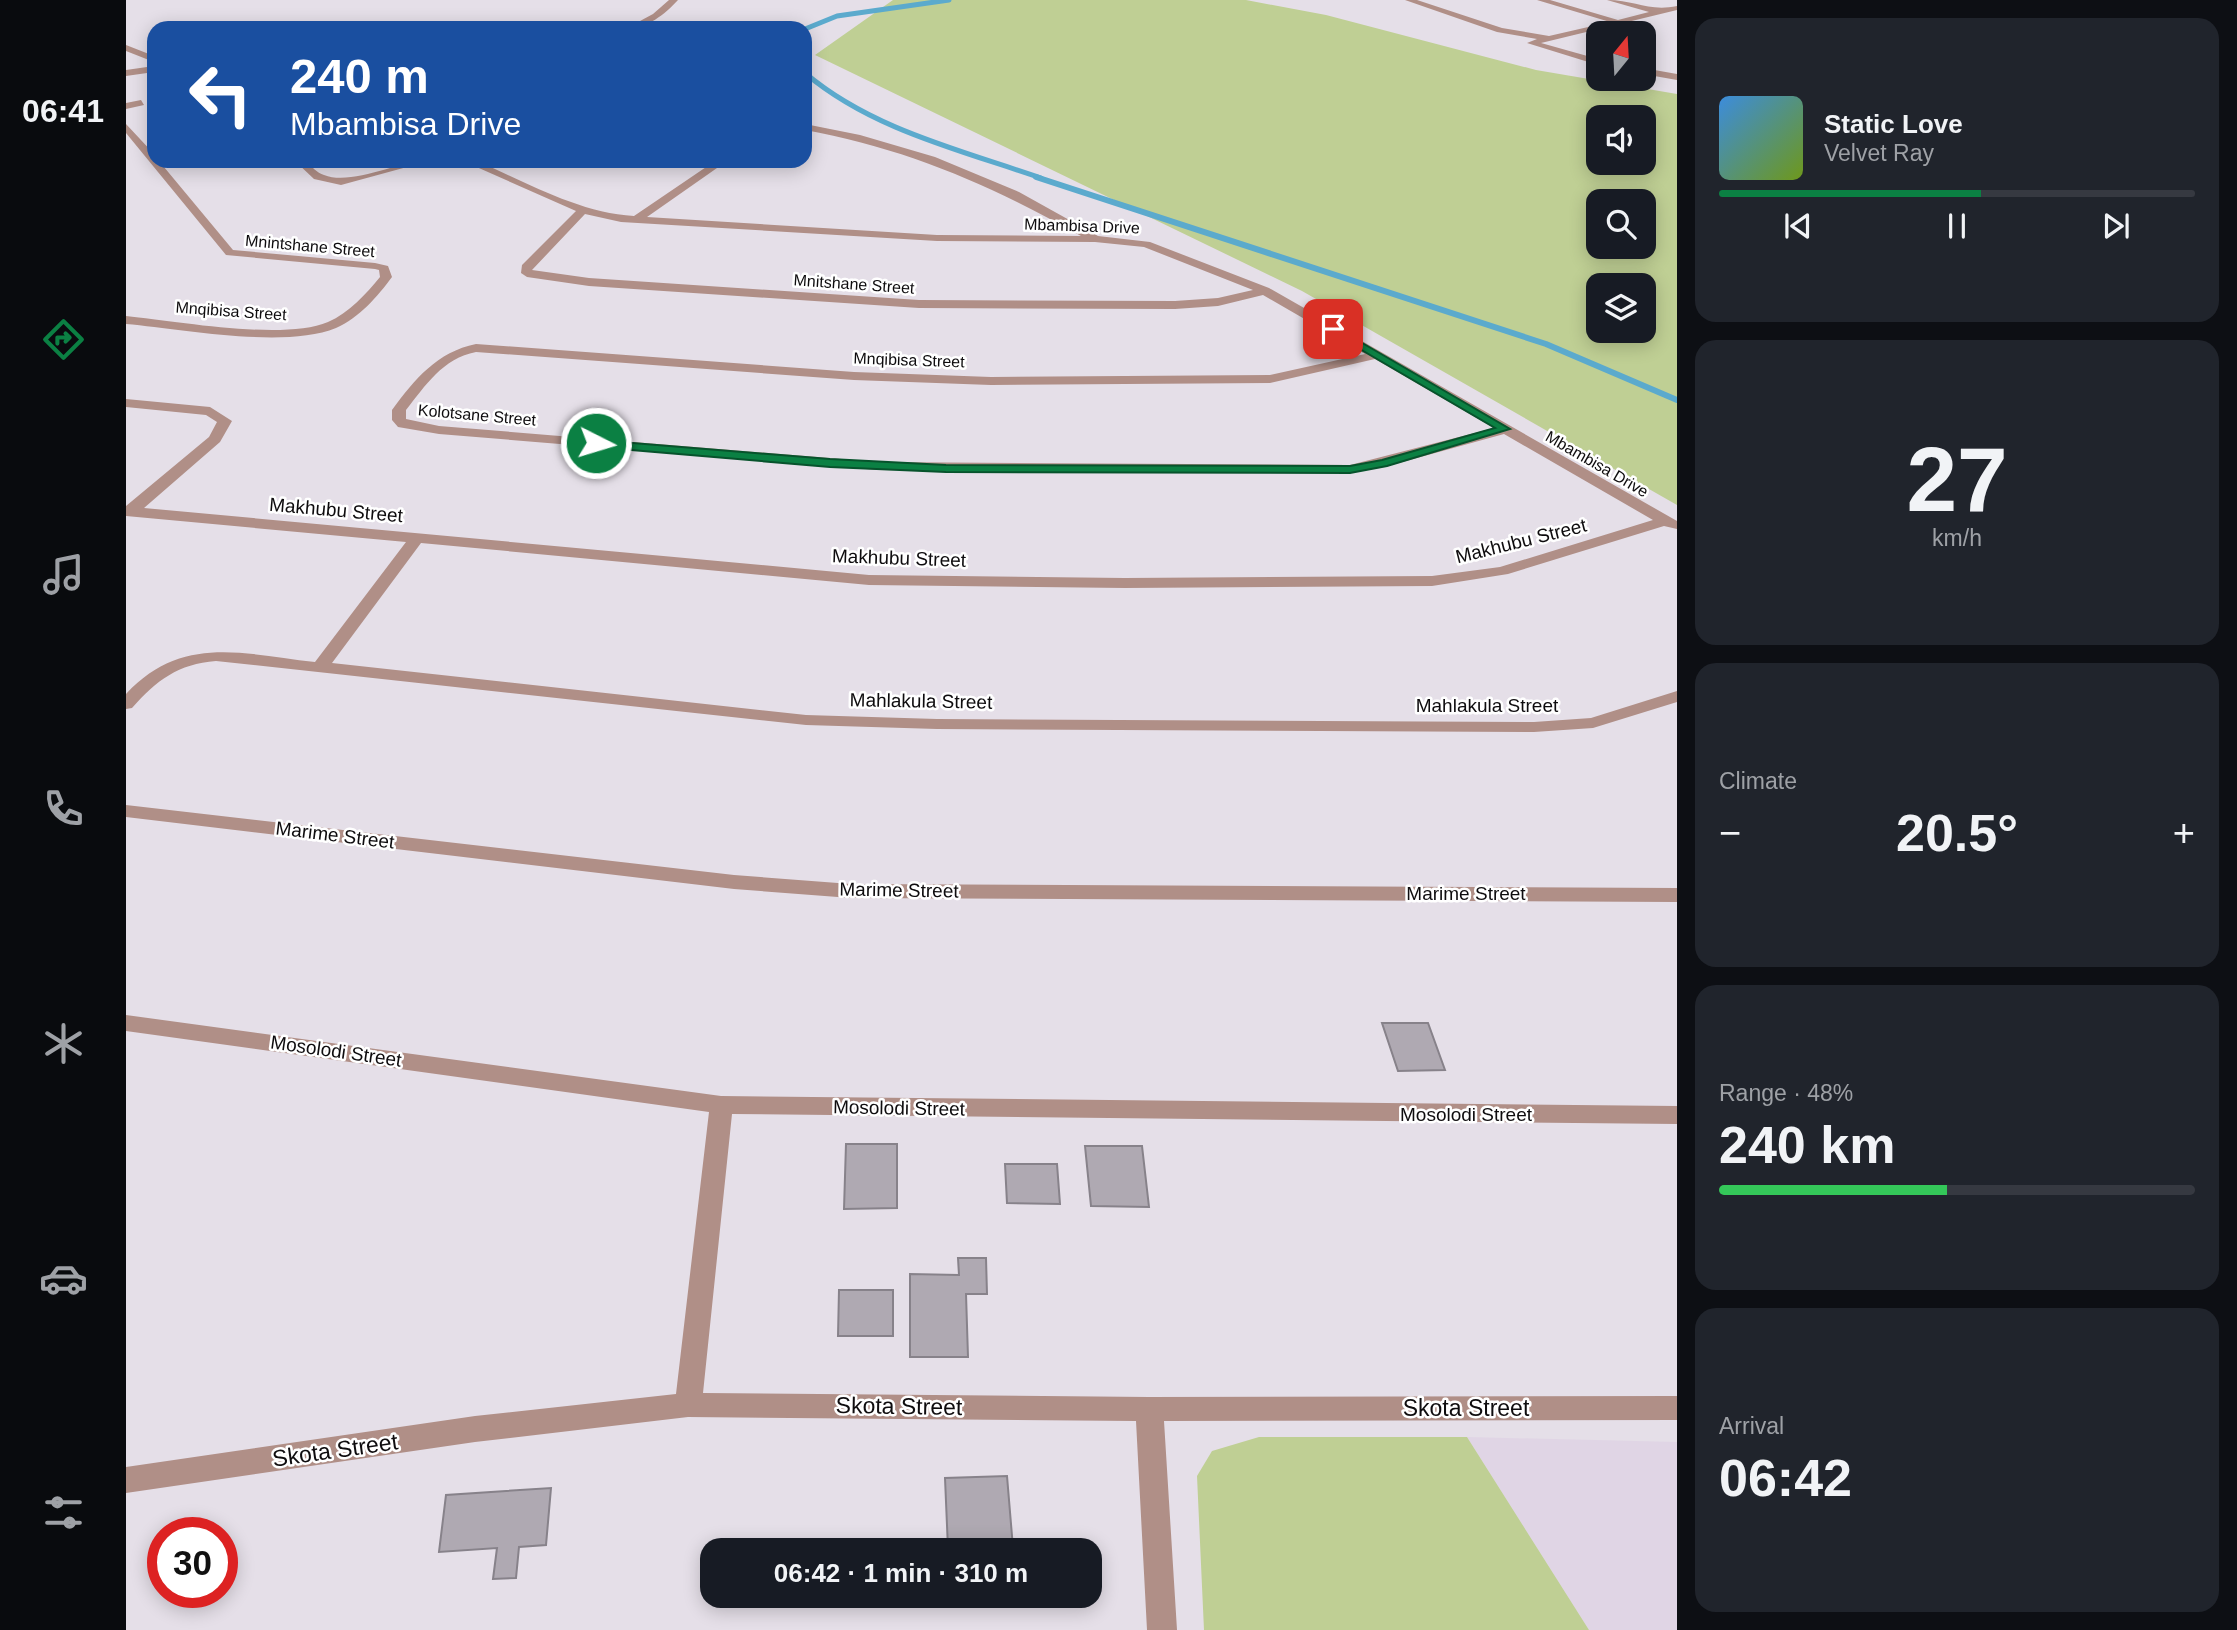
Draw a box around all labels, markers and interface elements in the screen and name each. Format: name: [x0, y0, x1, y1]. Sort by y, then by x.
north arrow: [1586, 21, 1656, 91]
map controls: [1586, 21, 1656, 343]
icon: left: [175, 49, 266, 140]
text: 240 m: [290, 49, 429, 103]
text: 06:41: [22, 93, 104, 129]
button: sound: [1586, 105, 1656, 175]
text: Mbambisa Drive: [290, 106, 521, 142]
text: Static Love: [1824, 109, 1963, 139]
text: Velvet Ray: [1824, 140, 1934, 166]
button: search: [1586, 189, 1656, 259]
icon: previous: [1779, 207, 1817, 245]
icon: pause: [1938, 207, 1976, 245]
icon: next: [2097, 207, 2135, 245]
street label: Mbambisa Drive: [1024, 215, 1140, 237]
street label: Mnintshane Street: [245, 232, 376, 260]
street label: Mnitshane Street: [793, 271, 915, 297]
button: layers: [1586, 273, 1656, 343]
street label: Mnqibisa Street: [175, 299, 288, 323]
pin: [1303, 299, 1363, 359]
icon: arrive: [1314, 310, 1352, 348]
icon: directions: [39, 315, 88, 364]
street label: Mnqibisa Street: [853, 350, 965, 370]
street label: Kolotsane Street: [417, 401, 537, 429]
position arrow: [559, 406, 633, 480]
street label: Mbambisa Drive: [1543, 428, 1651, 500]
text: 27: [1906, 429, 2008, 530]
street label: Makhubu Street: [268, 494, 404, 526]
street label: Makhubu Street: [1453, 514, 1589, 567]
text: km/h: [1932, 525, 1982, 551]
street label: Makhubu Street: [832, 545, 967, 571]
icon: music: [39, 550, 88, 599]
street label: Mahlakula Street: [850, 689, 993, 713]
street label: Mahlakula Street: [1416, 695, 1559, 716]
text: Climate: [1719, 768, 1797, 794]
icon: phone: [39, 784, 88, 833]
text: 20.5°: [1896, 804, 2018, 862]
text: −: [1719, 812, 1741, 854]
text: +: [2173, 812, 2195, 854]
street label: Marime Street: [275, 817, 396, 853]
street label: Marime Street: [839, 878, 960, 902]
street label: Marime Street: [1406, 883, 1526, 904]
icon: climate: [39, 1019, 88, 1068]
street label: Mosolodi Street: [269, 1031, 404, 1071]
text: Range · 48%: [1719, 1080, 1853, 1106]
street label: Mosolodi Street: [833, 1096, 966, 1120]
street label: Mosolodi Street: [1400, 1104, 1533, 1125]
text: 240 km: [1719, 1116, 1895, 1174]
icon: car: [39, 1254, 88, 1303]
street label: Skota Street: [835, 1392, 963, 1420]
street label: Skota Street: [1403, 1395, 1530, 1421]
text: Arrival: [1719, 1413, 1784, 1439]
street label: Skota Street: [271, 1428, 400, 1472]
text: 06:42: [1719, 1449, 1852, 1507]
icon: filters: [39, 1488, 88, 1537]
speed limit sign: 30: [147, 1517, 238, 1608]
text: 06:42 · 1 min · 310 m: [774, 1558, 1028, 1588]

